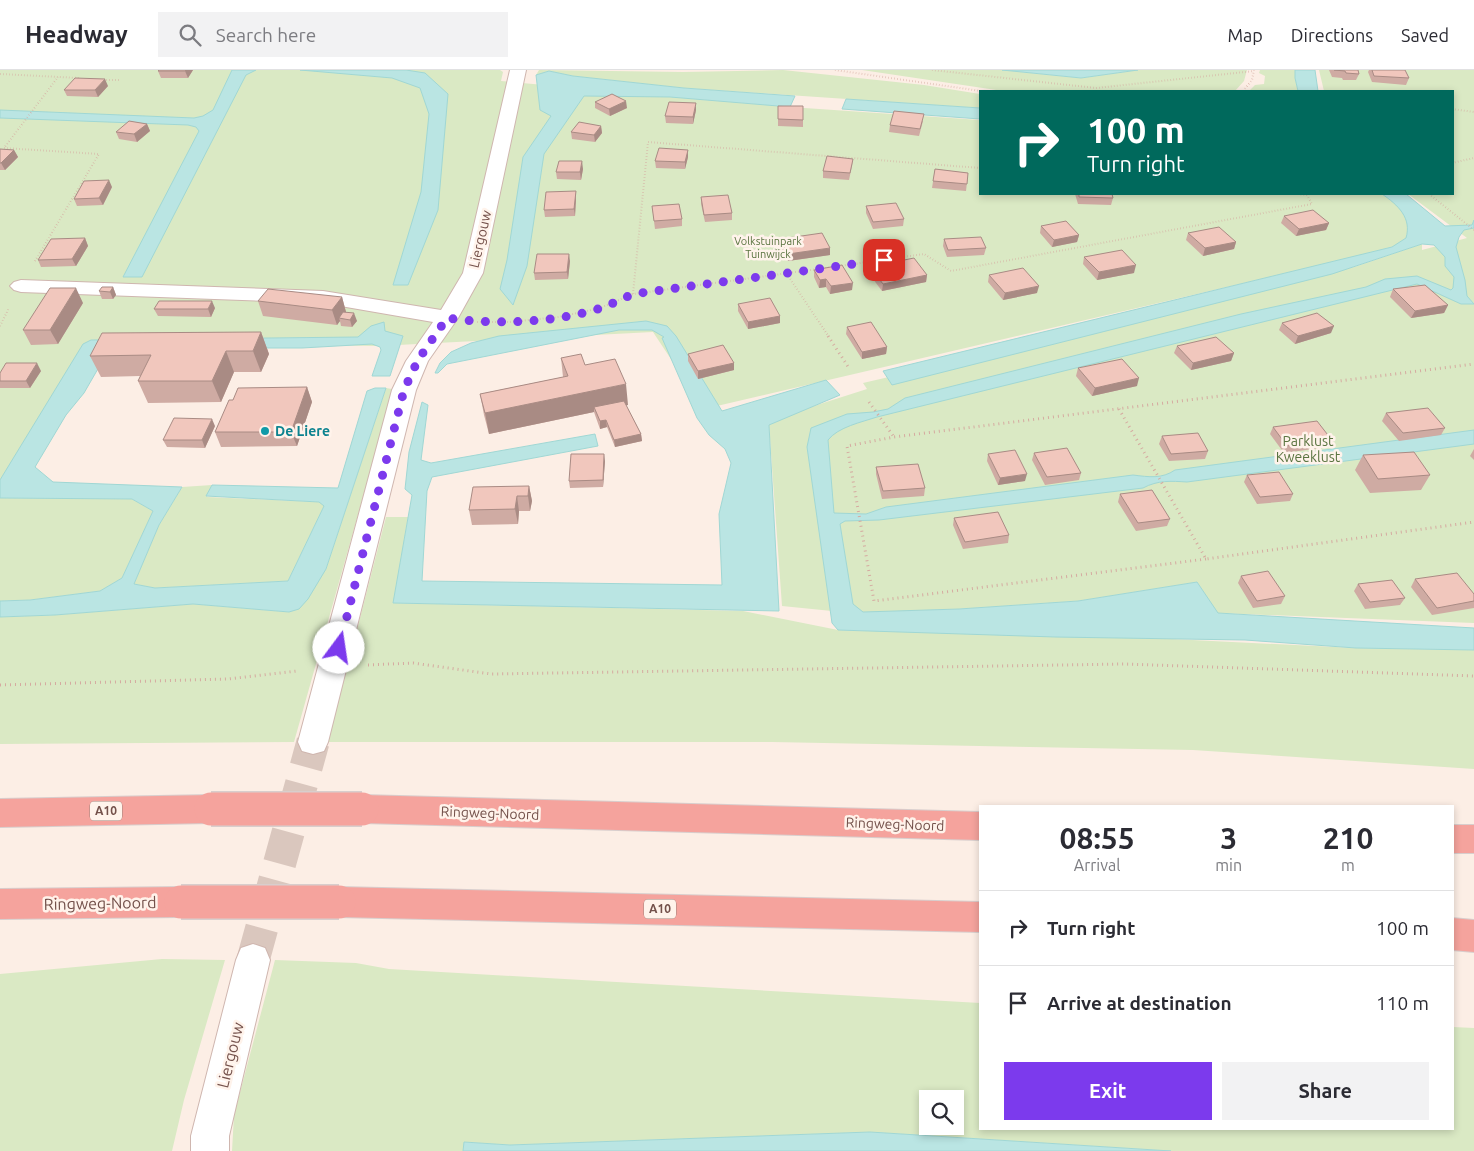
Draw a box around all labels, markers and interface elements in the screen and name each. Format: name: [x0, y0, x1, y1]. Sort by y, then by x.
search box: [158, 12, 508, 57]
text: Headway: [25, 21, 128, 48]
icon: search: [176, 21, 204, 49]
text: Search here: [216, 24, 316, 46]
text: Map: [1227, 25, 1263, 45]
text: Directions: [1291, 25, 1373, 45]
text: Saved: [1401, 25, 1449, 45]
icon: right: [1004, 110, 1069, 175]
text: 100 m: [1087, 110, 1185, 150]
text: Turn right: [1087, 151, 1185, 176]
street label: Liergouw: [466, 209, 494, 269]
park label: Volkstuinpark Tuinwijck: [734, 235, 802, 260]
pin: [863, 239, 905, 281]
icon: arrive: [870, 246, 898, 274]
place label: De Liere: [275, 423, 330, 439]
marker: De Liere: [259, 425, 271, 437]
park label: Parklust Kweeklust: [1276, 433, 1341, 465]
position arrow: [312, 621, 364, 673]
road number: A10: [90, 801, 122, 820]
street label: Ringweg-Noord: [440, 803, 540, 823]
street label: Ringweg-Noord: [845, 814, 945, 834]
text: 08:55: [1060, 821, 1135, 855]
text: 3: [1220, 821, 1237, 855]
text: 210: [1323, 821, 1373, 855]
text: Arrival: [1074, 856, 1120, 874]
text: min: [1215, 856, 1242, 874]
text: m: [1341, 856, 1355, 874]
street label: Ringweg-Noord: [43, 893, 157, 913]
road number: A10: [644, 900, 676, 919]
icon: right: [1004, 914, 1032, 942]
text: Turn right: [1047, 917, 1135, 939]
text: 100 m: [1376, 917, 1429, 939]
icon: arrive: [1004, 989, 1032, 1017]
text: Arrive at destination: [1047, 992, 1232, 1014]
text: 110 m: [1376, 992, 1429, 1014]
street label: Liergouw: [213, 1020, 247, 1090]
button: Exit: [1004, 1062, 1212, 1120]
button: Share: [1222, 1062, 1429, 1120]
map controls: [919, 1090, 964, 1135]
button: search: [919, 1090, 964, 1135]

